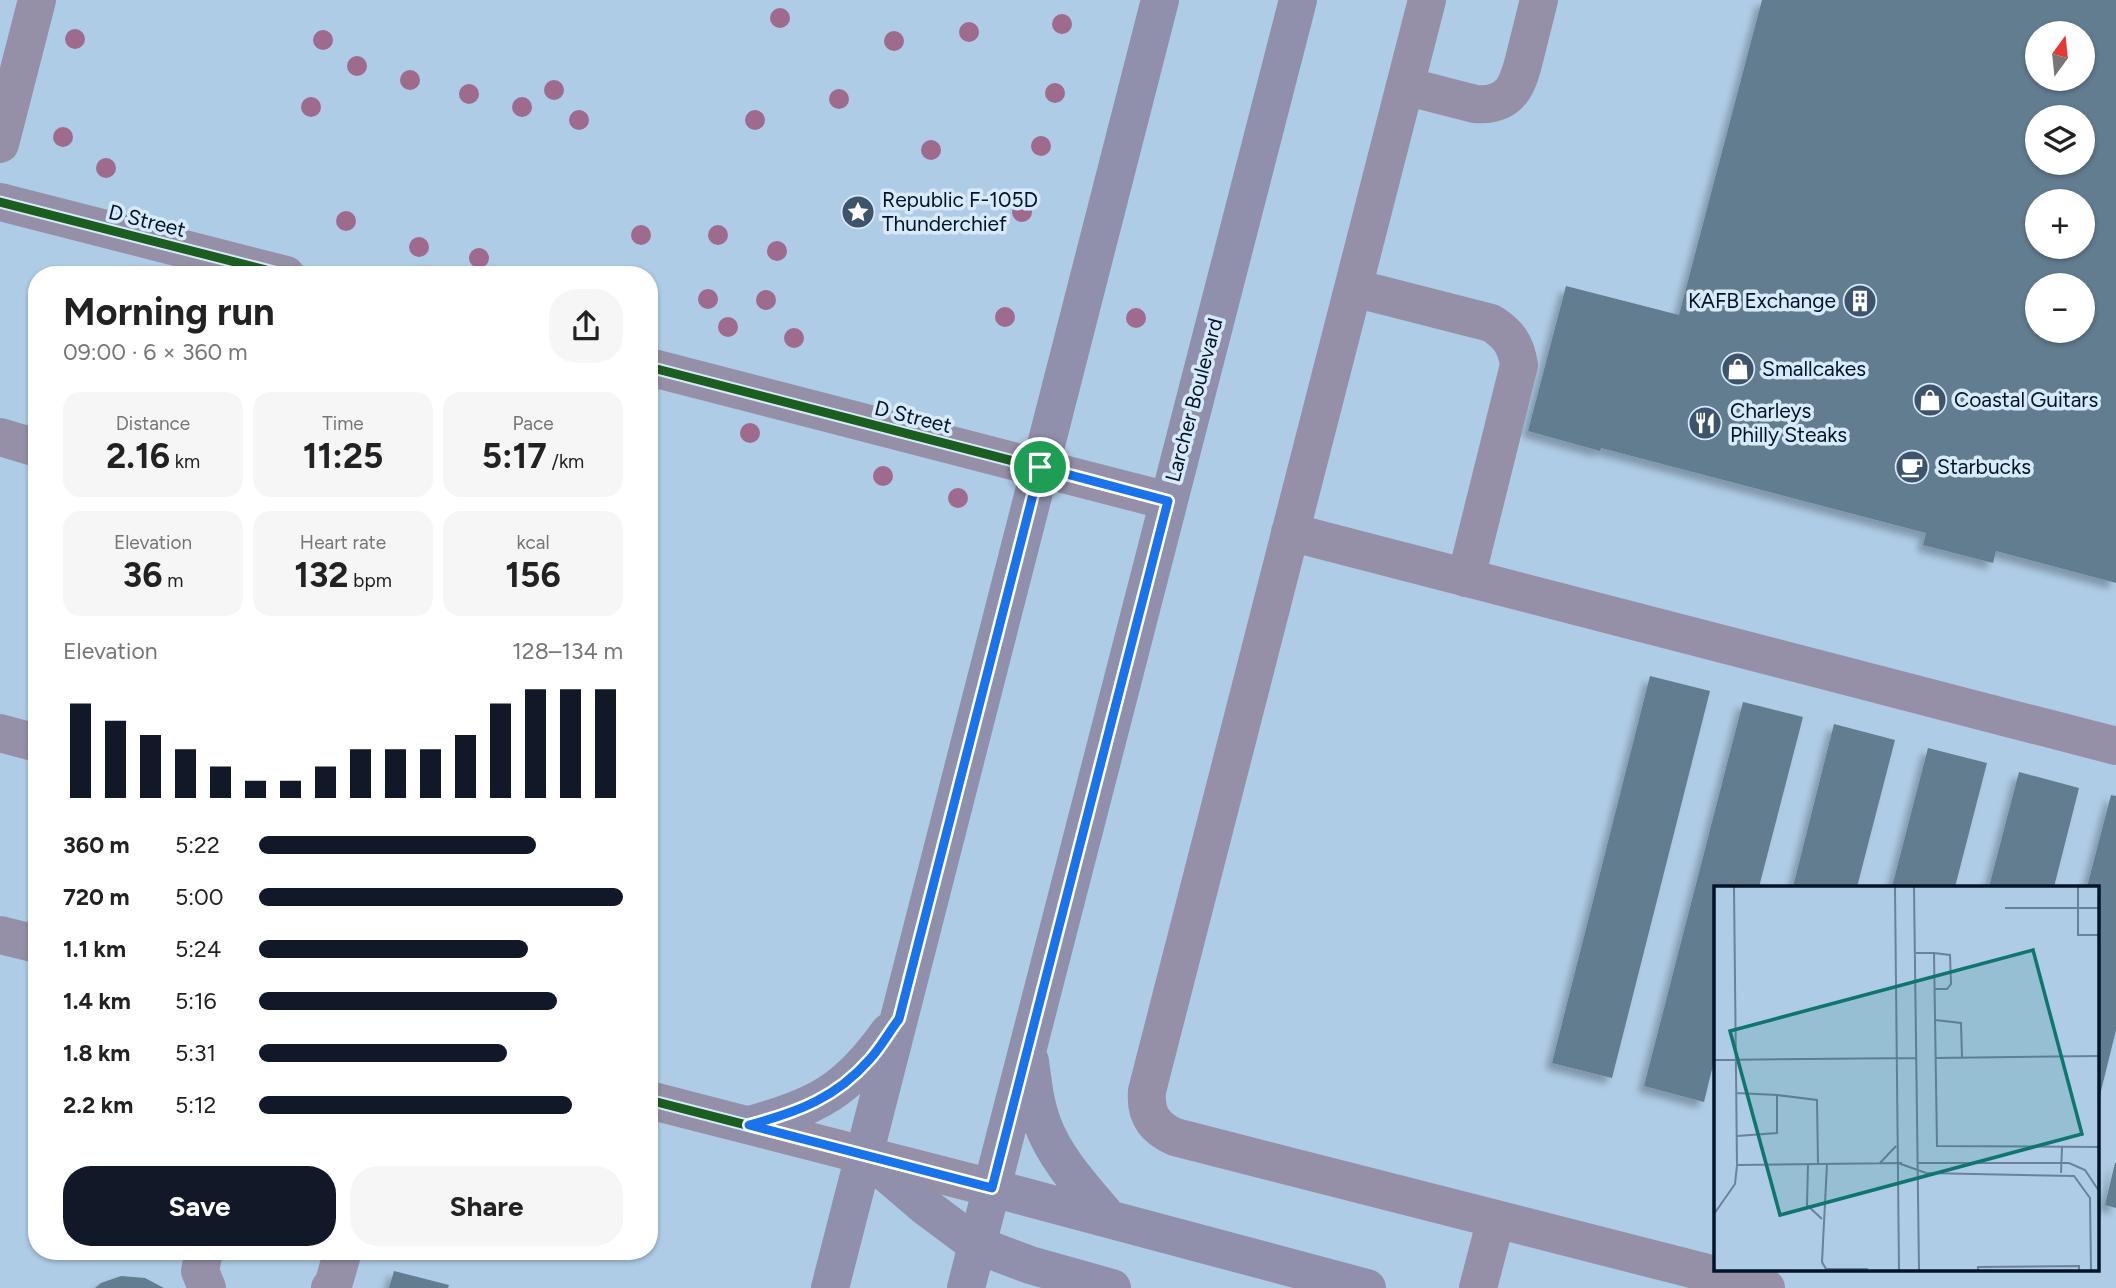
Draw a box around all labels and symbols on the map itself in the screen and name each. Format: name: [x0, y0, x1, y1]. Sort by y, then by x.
north arrow: [2025, 21, 2095, 91]
place label: Republic F-105D Thunderchief: [882, 187, 1038, 236]
place icon: Republic F-105D Thunderchief: [839, 193, 877, 231]
street label: D Street: [106, 199, 188, 242]
building icon: KAFB Exchange: [1841, 282, 1879, 320]
place label: KAFB Exchange: [1688, 288, 1836, 313]
street label: Larcher Boulevard: [1160, 315, 1227, 485]
shop icon: Smallcakes: [1719, 350, 1757, 388]
place label: Smallcakes: [1762, 356, 1866, 381]
shop icon: Coastal Guitars: [1911, 381, 1949, 419]
place label: Coastal Guitars: [1954, 387, 2098, 412]
street label: D Street: [872, 395, 954, 438]
place label: Charleys Philly Steaks: [1730, 398, 1847, 447]
restaurant icon: Charleys Philly Steaks: [1686, 404, 1724, 442]
pin: [1010, 437, 1070, 497]
cafe icon: Starbucks: [1893, 448, 1931, 486]
place label: Starbucks: [1937, 454, 2031, 479]
inset map: [1714, 886, 2098, 1270]

